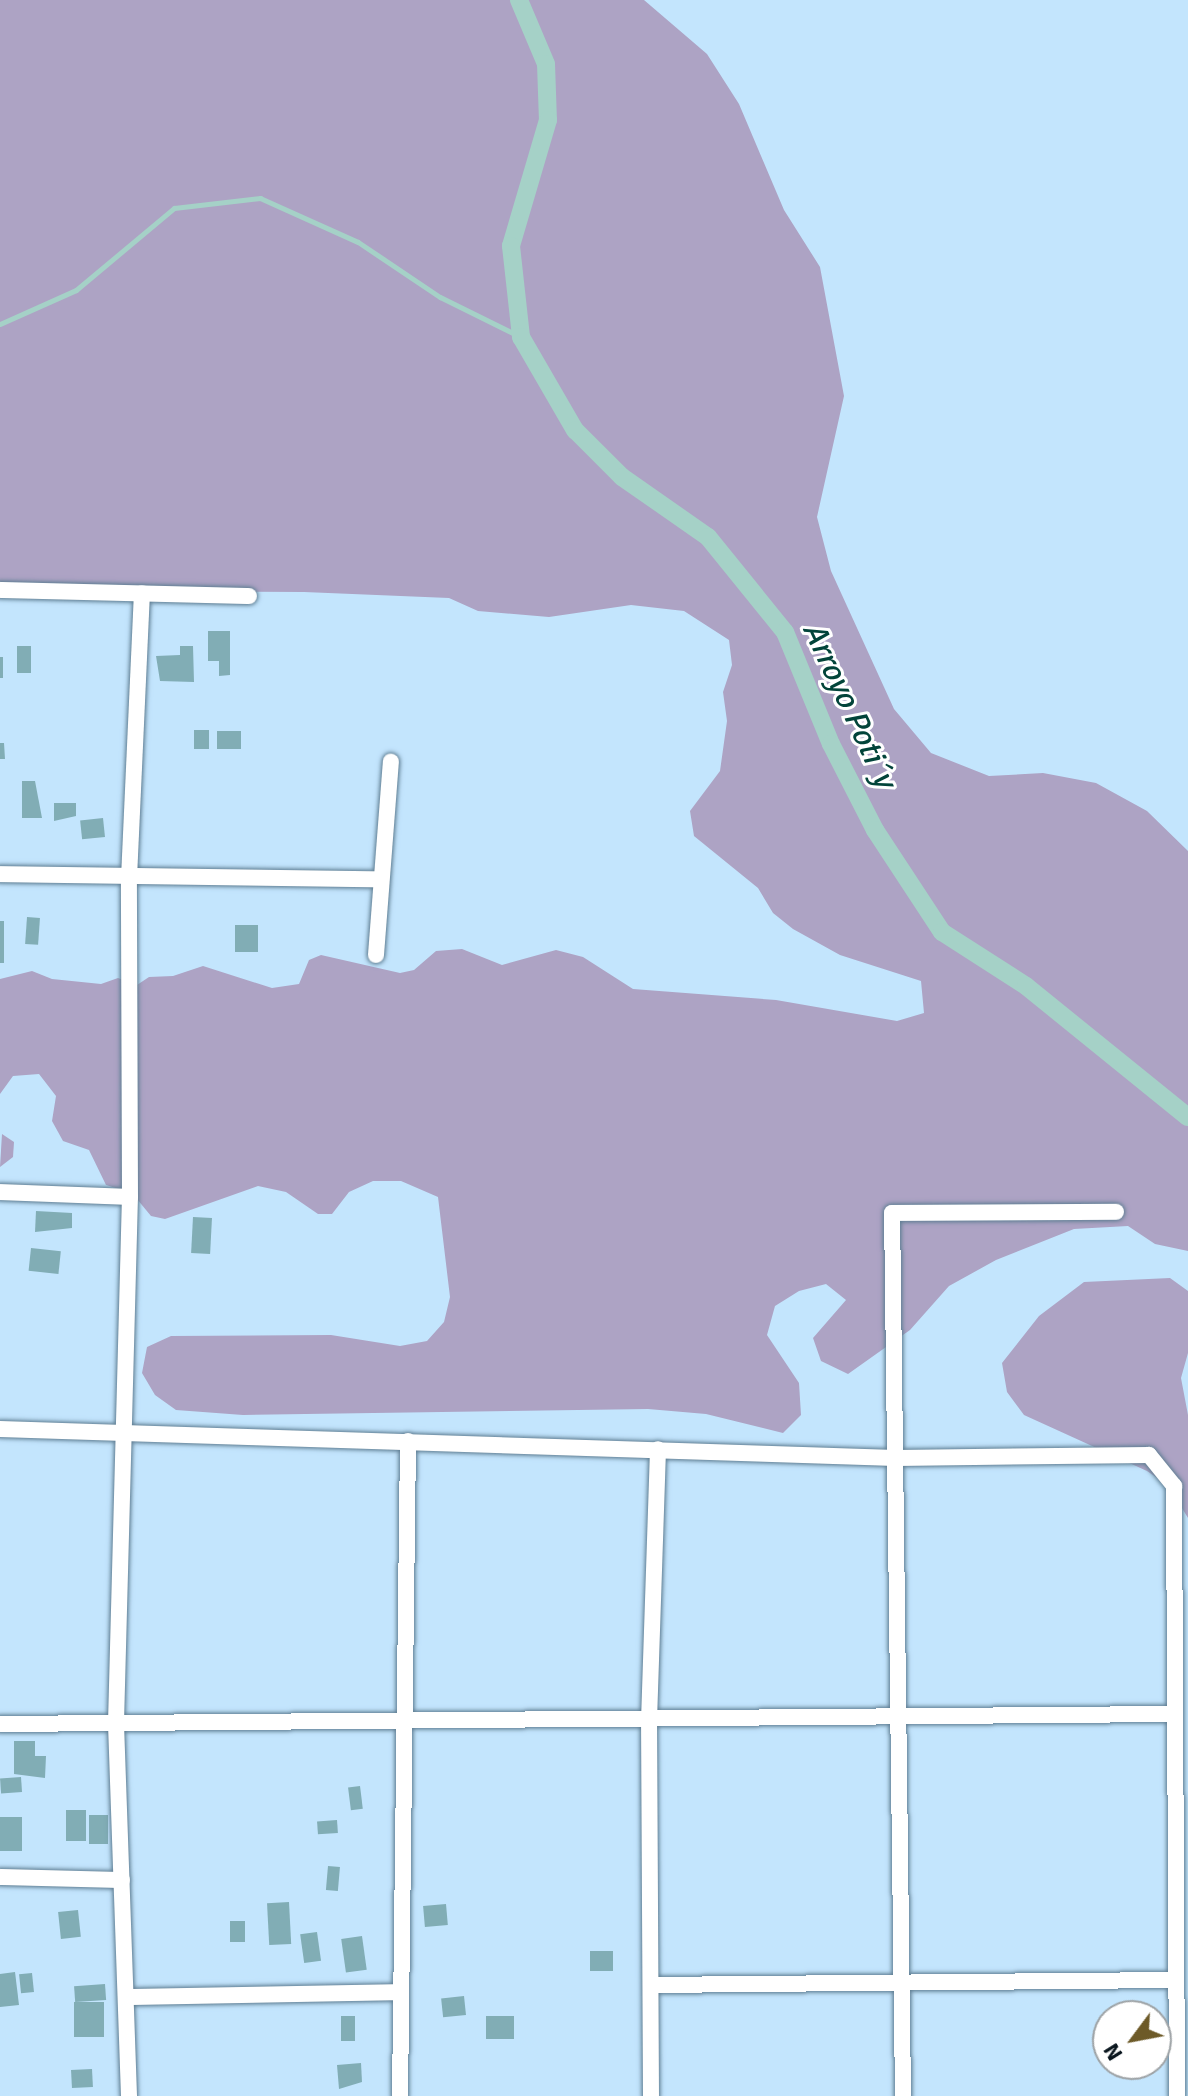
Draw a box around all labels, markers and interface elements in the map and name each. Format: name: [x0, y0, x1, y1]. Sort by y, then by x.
water label: Arroyo Poti´y: [794, 616, 904, 794]
north arrow: [1092, 2000, 1172, 2080]
text: N: [1097, 2038, 1128, 2066]

